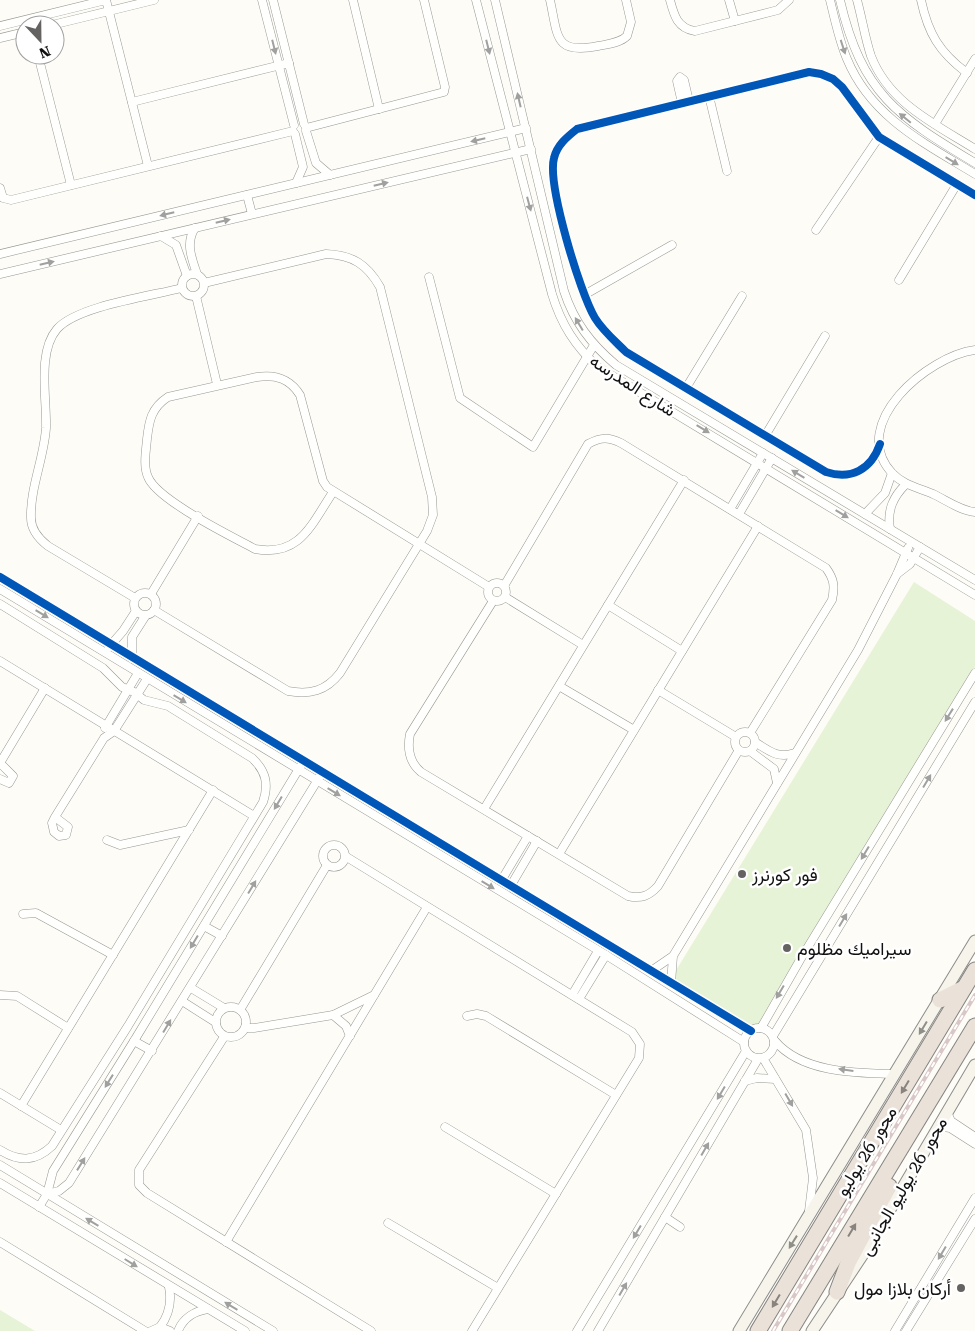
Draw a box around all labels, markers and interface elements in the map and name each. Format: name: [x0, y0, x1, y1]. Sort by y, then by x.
north arrow: [15, 15, 65, 65]
one-way arrow: [270, 40, 278, 55]
one-way arrow: [484, 40, 492, 55]
one-way arrow: [839, 40, 847, 55]
text: N: [37, 43, 53, 62]
one-way arrow: [515, 93, 523, 108]
one-way arrow: [898, 112, 911, 123]
one-way arrow: [471, 136, 486, 144]
one-way arrow: [946, 156, 959, 165]
one-way arrow: [373, 180, 388, 188]
one-way arrow: [525, 197, 533, 212]
one-way arrow: [160, 210, 175, 218]
one-way arrow: [215, 217, 230, 225]
one-way arrow: [40, 259, 55, 267]
one-way arrow: [575, 318, 584, 331]
street label: شارع المدرسه: [585, 349, 680, 422]
one-way arrow: [697, 425, 710, 434]
one-way arrow: [792, 469, 805, 478]
one-way arrow: [836, 509, 849, 518]
one-way arrow: [35, 610, 48, 619]
one-way arrow: [174, 695, 187, 704]
one-way arrow: [945, 708, 954, 721]
one-way arrow: [923, 774, 932, 787]
one-way arrow: [328, 788, 341, 797]
one-way arrow: [274, 797, 283, 810]
one-way arrow: [860, 847, 869, 860]
place label: فور كورنرز: [751, 864, 818, 886]
marker: فور كورنرز: [736, 868, 748, 880]
one-way arrow: [247, 881, 256, 894]
one-way arrow: [482, 881, 495, 890]
one-way arrow: [839, 913, 848, 926]
one-way arrow: [190, 936, 199, 949]
place label: سيراميك مظلوم: [797, 938, 911, 961]
marker: سيراميك مظلوم: [781, 942, 793, 954]
one-way arrow: [776, 986, 785, 999]
one-way arrow: [163, 1019, 172, 1032]
one-way arrow: [918, 1021, 927, 1034]
one-way arrow: [838, 1066, 854, 1074]
one-way arrow: [105, 1074, 114, 1088]
one-way arrow: [900, 1081, 909, 1094]
one-way arrow: [717, 1086, 726, 1099]
one-way arrow: [784, 1093, 793, 1106]
street label: محور 26 يوليو: [831, 1102, 902, 1200]
street label: محور 26 يوليو الجانبى: [855, 1113, 952, 1259]
one-way arrow: [701, 1141, 709, 1156]
one-way arrow: [77, 1157, 86, 1170]
one-way arrow: [86, 1217, 99, 1226]
one-way arrow: [847, 1223, 856, 1236]
one-way arrow: [632, 1225, 641, 1238]
one-way arrow: [789, 1235, 798, 1248]
one-way arrow: [937, 1246, 946, 1259]
one-way arrow: [125, 1259, 138, 1268]
place label: أركان بلازا مول: [854, 1278, 951, 1300]
one-way arrow: [618, 1282, 627, 1296]
marker: أركان بلازا مول: [955, 1282, 967, 1294]
one-way arrow: [771, 1295, 780, 1308]
one-way arrow: [225, 1301, 238, 1310]

